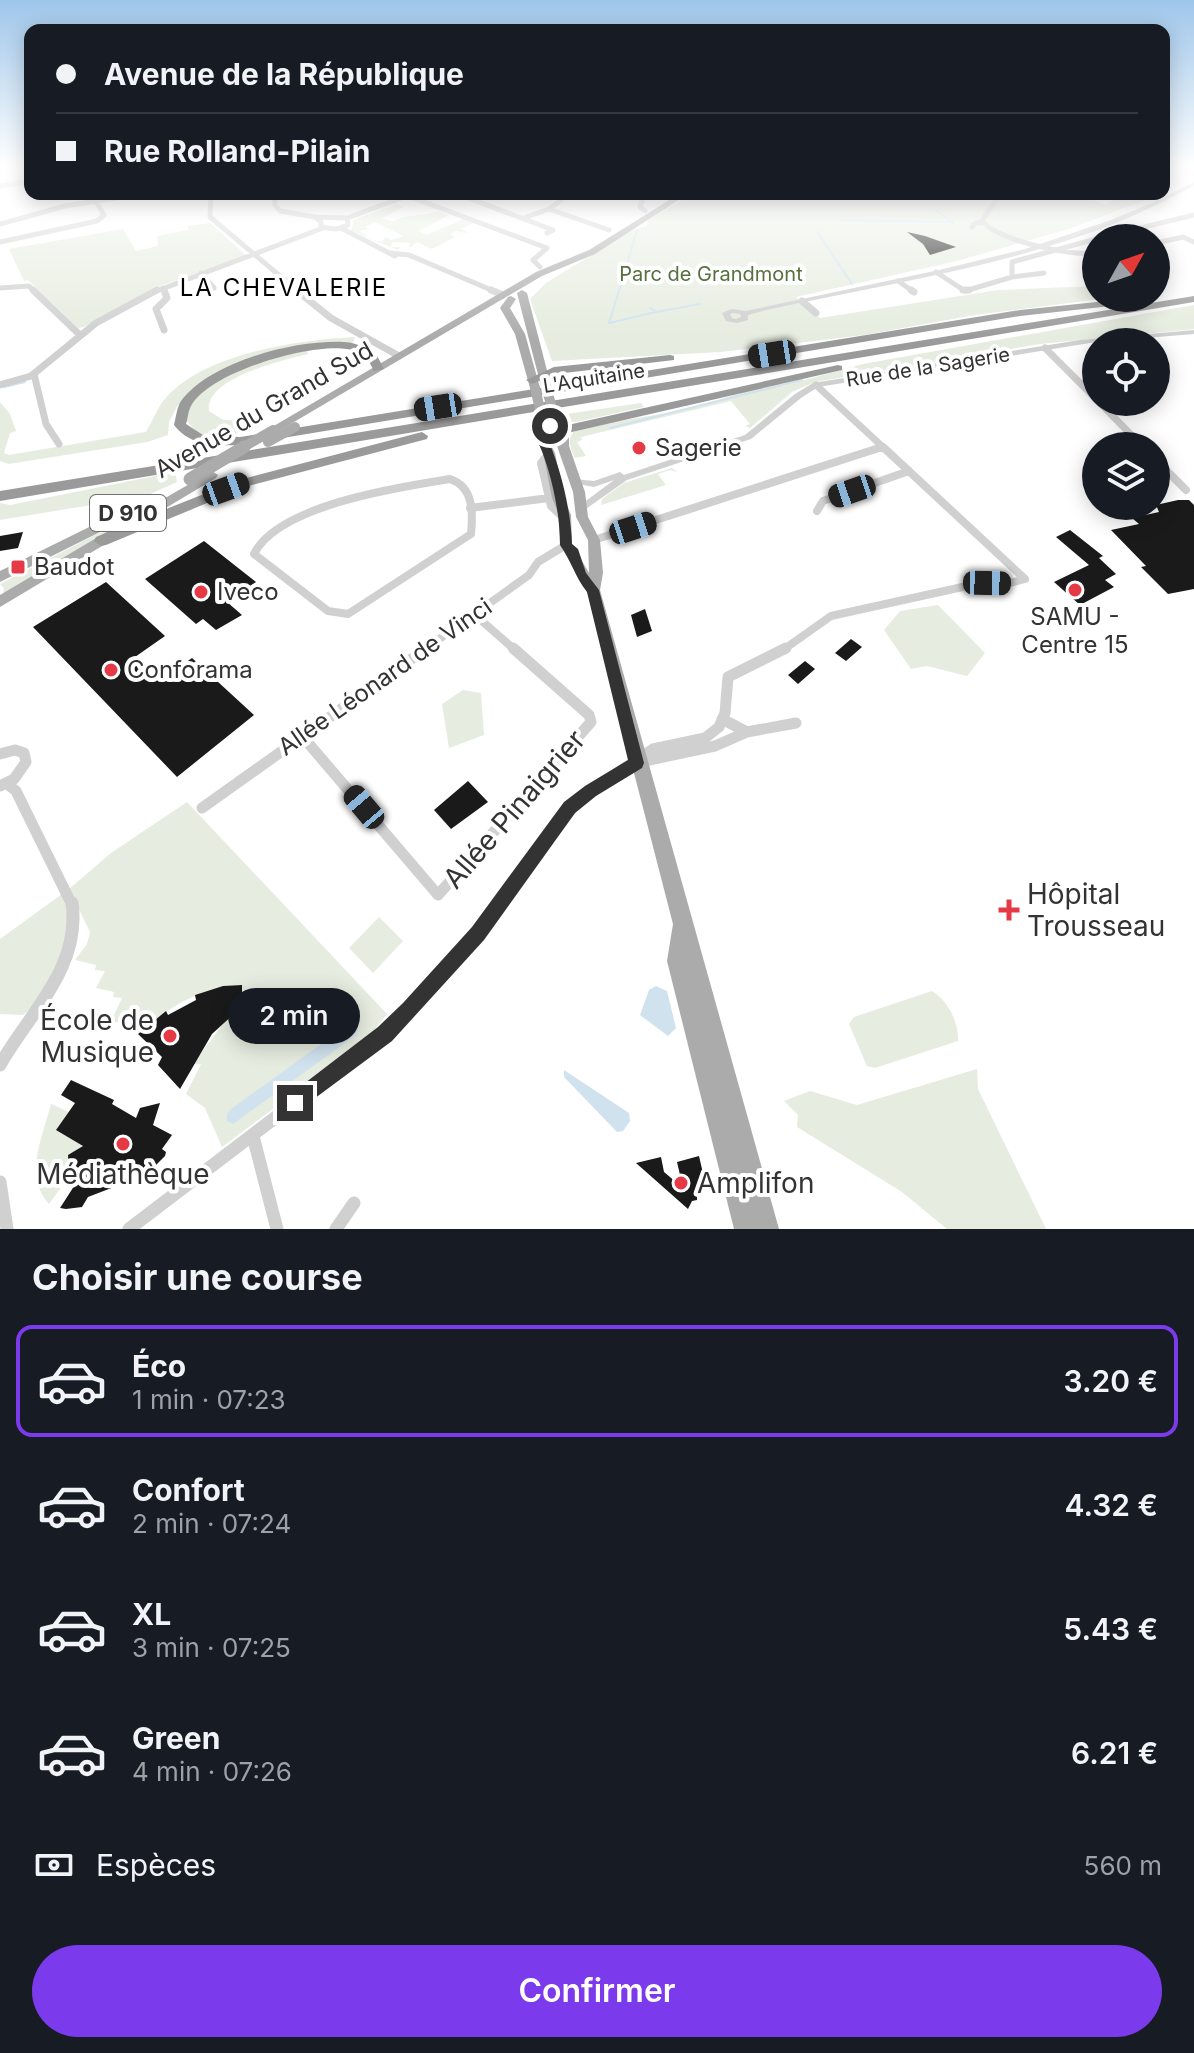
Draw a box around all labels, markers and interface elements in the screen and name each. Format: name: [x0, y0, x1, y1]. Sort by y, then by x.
text: Avenue de la République: [104, 56, 464, 92]
text: Rue Rolland-Pilain: [104, 133, 370, 169]
north arrow: [1082, 224, 1170, 312]
map controls: [1082, 224, 1170, 520]
park label: Parc de Grandmont: [619, 262, 803, 286]
district label: LA CHEVALERIE: [180, 273, 388, 302]
button: locate: [1082, 328, 1170, 416]
street label: Avenue du Grand Sud: [150, 335, 378, 484]
car: [746, 338, 798, 370]
street label: Rue de la Sagerie: [844, 342, 1012, 392]
street label: L'Aquitaine: [541, 358, 647, 398]
car: [412, 391, 464, 423]
route start: [532, 408, 568, 444]
button: layers: [1082, 432, 1170, 520]
place label: Sagerie: [655, 433, 742, 462]
marker: Sagerie: [630, 439, 648, 457]
car: [199, 470, 253, 508]
car: [825, 472, 879, 510]
road number: D 910: [90, 495, 166, 531]
car: [606, 509, 660, 547]
place label: Baudot: [34, 552, 114, 581]
marker: Baudot: [9, 558, 27, 576]
car: [963, 571, 1011, 595]
place label: Iveco: [217, 577, 279, 606]
marker: SAMU - Centre 15: [1066, 581, 1084, 599]
marker: Iveco: [192, 583, 210, 601]
street label: Allée Léonard de Vinci: [272, 592, 497, 761]
place label: SAMU - Centre 15: [1021, 602, 1129, 659]
place label: Conforama: [127, 655, 253, 684]
marker: Conforama: [102, 661, 120, 679]
street label: Allée Pinaigrier: [436, 723, 592, 895]
car: [339, 781, 389, 833]
place label: Hôpital Trousseau: [1027, 877, 1165, 943]
marker: Hôpital Trousseau: [998, 899, 1020, 921]
callout: 2 min: [229, 987, 361, 1043]
text: 2 min: [260, 1000, 328, 1031]
place label: École de Musique: [40, 1002, 154, 1069]
marker: École de Musique: [161, 1027, 179, 1045]
route end: [277, 1085, 313, 1121]
marker: Médiathèque: [114, 1135, 132, 1153]
place label: Médiathèque: [36, 1157, 210, 1191]
place label: Amplifon: [697, 1166, 814, 1200]
marker: Amplifon: [672, 1174, 690, 1192]
text: Choisir une course: [32, 1255, 363, 1299]
icon: car: [36, 1345, 108, 1417]
text: Éco: [132, 1348, 186, 1384]
text: 3.20 €: [1064, 1363, 1158, 1399]
text: 1 min · 07:23: [132, 1384, 286, 1415]
icon: car: [36, 1469, 108, 1541]
text: Confort: [132, 1472, 245, 1508]
text: 4.32 €: [1064, 1487, 1158, 1523]
text: 2 min · 07:24: [132, 1508, 291, 1539]
icon: car: [36, 1593, 108, 1665]
text: XL: [132, 1596, 171, 1632]
text: 5.43 €: [1063, 1611, 1158, 1647]
text: 3 min · 07:25: [132, 1632, 291, 1663]
icon: car: [36, 1717, 108, 1789]
text: Green: [132, 1720, 220, 1756]
text: 6.21 €: [1071, 1735, 1158, 1771]
text: 4 min · 07:26: [132, 1756, 292, 1787]
icon: cash: [32, 1843, 76, 1887]
text: Espèces: [96, 1847, 216, 1883]
text: 560 m: [1084, 1850, 1162, 1881]
button: Confirmer: [32, 1945, 1162, 2037]

